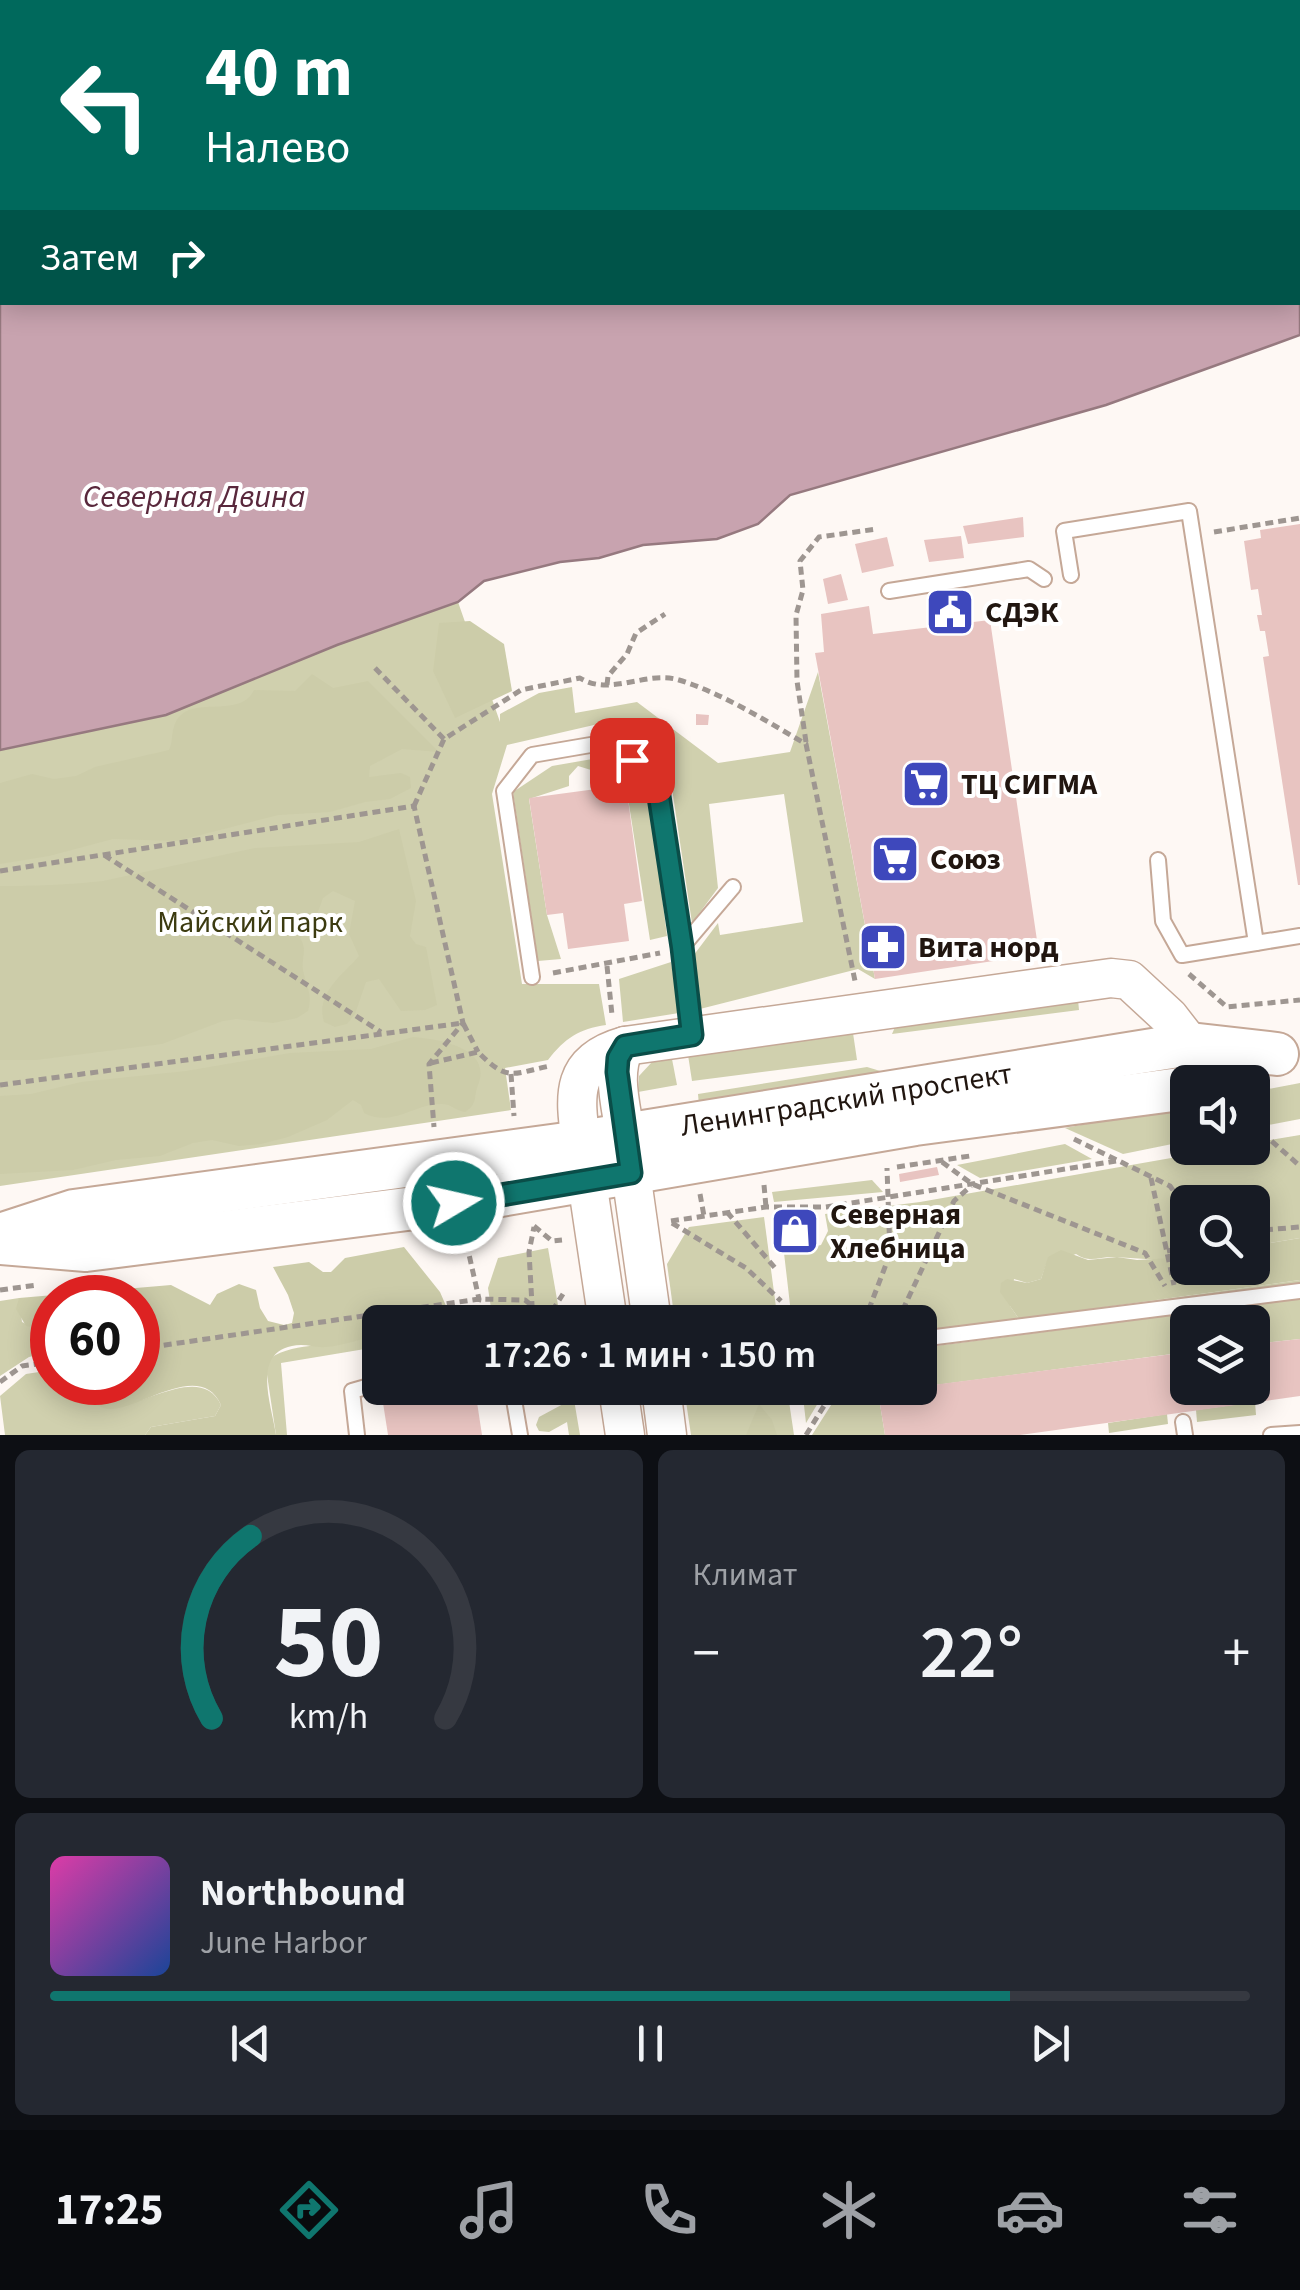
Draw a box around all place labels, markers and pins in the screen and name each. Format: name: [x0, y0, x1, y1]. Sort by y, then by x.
public building icon: СДЭК: [924, 586, 976, 638]
place label: СДЭК: [985, 591, 1059, 634]
pin: [590, 718, 675, 803]
supermarket icon: ТЦ СИГМА: [900, 758, 952, 810]
place label: ТЦ СИГМА: [961, 763, 1098, 806]
supermarket icon: Союз: [869, 833, 921, 885]
place label: Союз: [930, 838, 1001, 881]
pharmacy icon: Вита норд: [857, 921, 909, 973]
place label: Вита норд: [918, 926, 1059, 969]
place label: Северная Хлебница: [830, 1193, 965, 1270]
shop icon: Северная Хлебница: [769, 1205, 821, 1257]

